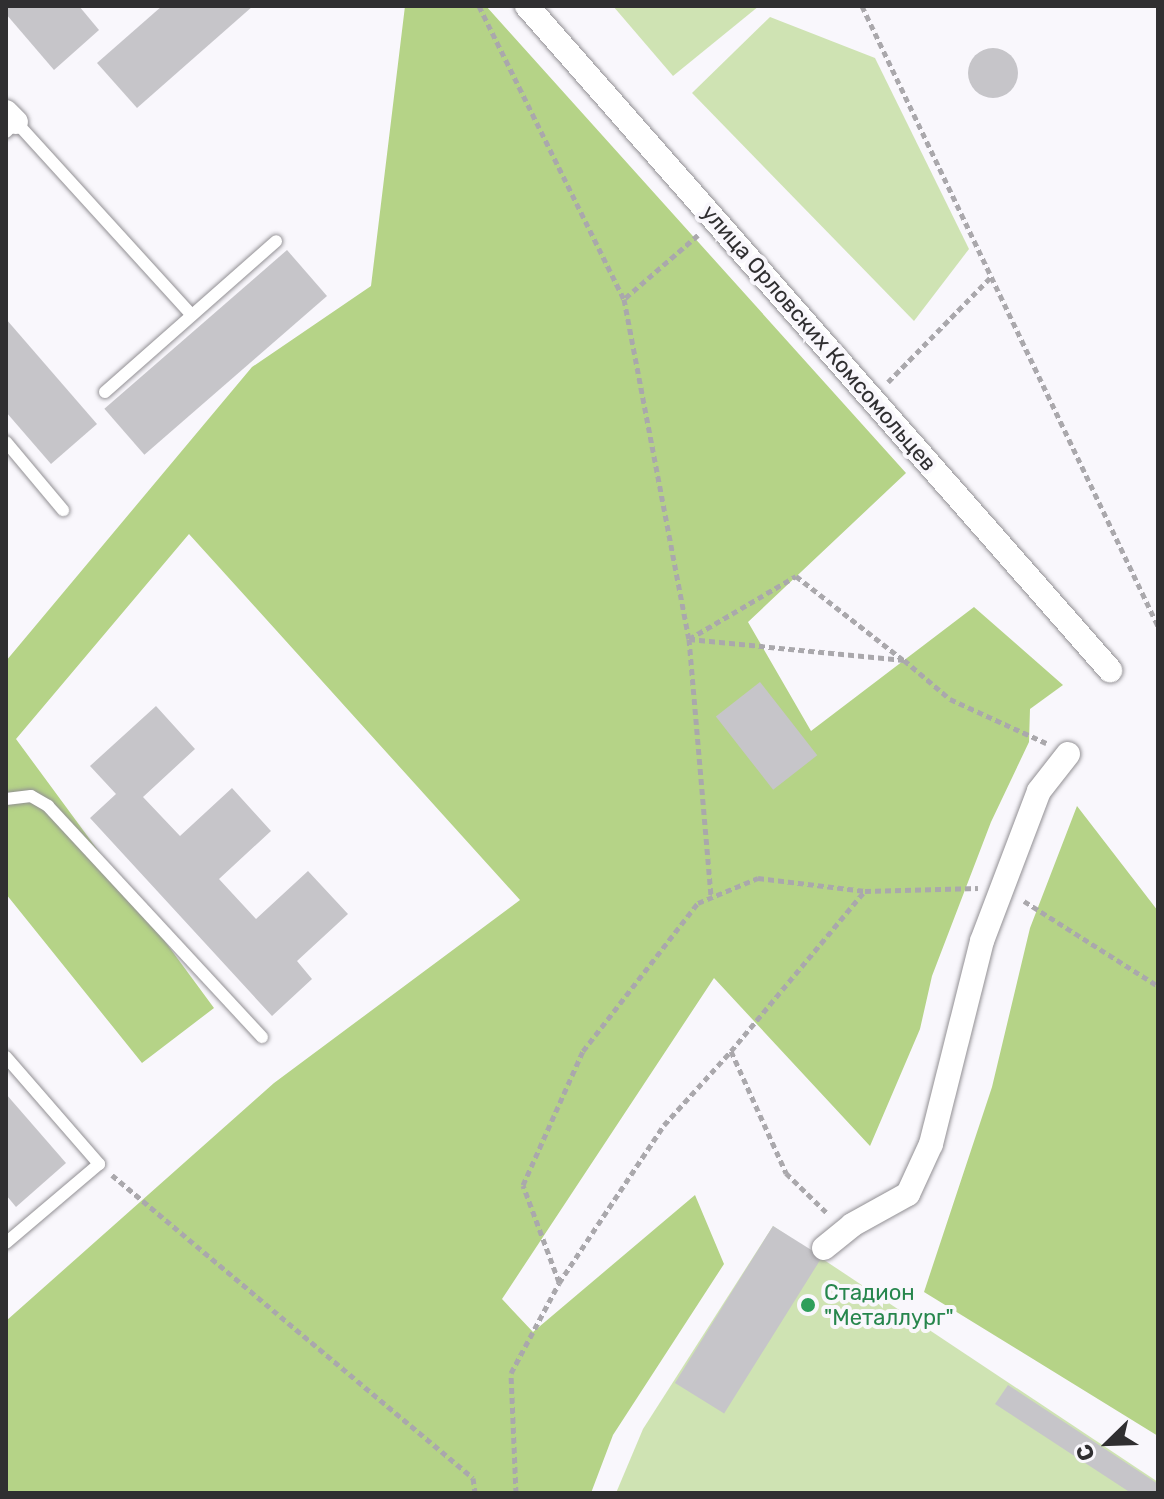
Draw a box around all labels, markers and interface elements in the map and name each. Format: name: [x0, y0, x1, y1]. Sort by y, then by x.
street label: улица Орловских Комсомольцев: [696, 200, 942, 476]
place label: Стадион "Металлург": [824, 1279, 954, 1330]
marker: Стадион "Металлург": [799, 1296, 817, 1314]
north arrow: [1068, 1403, 1148, 1483]
text: С: [1070, 1440, 1101, 1465]

